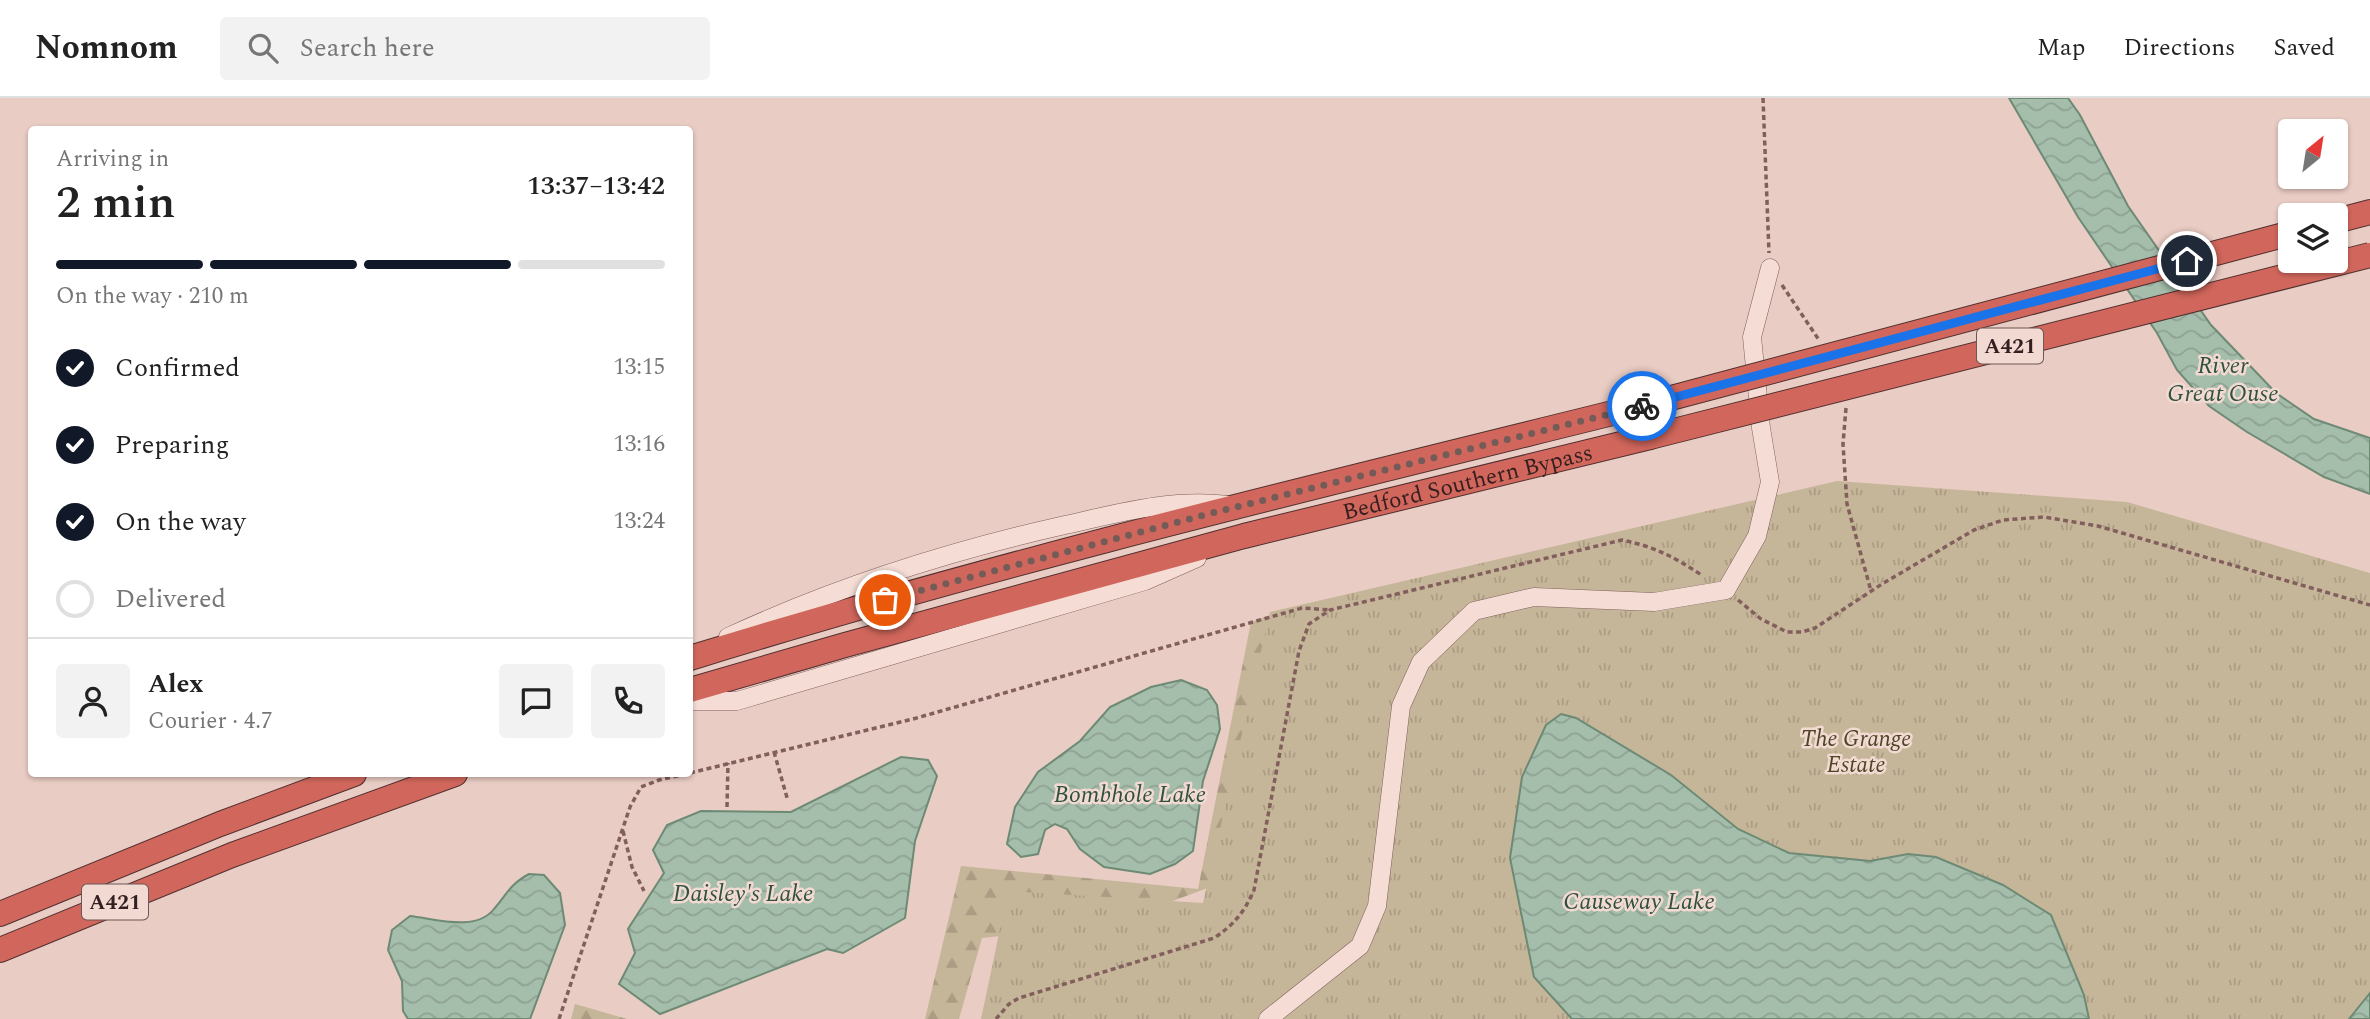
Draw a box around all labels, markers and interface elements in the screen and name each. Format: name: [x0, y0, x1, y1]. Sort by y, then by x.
search box: [220, 17, 710, 80]
text: Nomnom: [35, 23, 178, 73]
text: Search here: [300, 28, 435, 68]
icon: search: [244, 29, 282, 67]
text: Map: [2037, 30, 2085, 66]
text: Directions: [2123, 30, 2235, 66]
text: Saved: [2273, 30, 2335, 66]
north arrow: [2278, 119, 2348, 189]
map controls: [2278, 119, 2348, 273]
text: Arriving in: [56, 142, 169, 177]
text: 13:37–13:42: [527, 166, 665, 206]
text: 2 min: [56, 168, 175, 238]
button: layers: [2278, 203, 2348, 273]
pin: [2157, 231, 2217, 291]
icon: home: [2168, 242, 2206, 280]
text: On the way · 210 m: [56, 279, 249, 314]
road number: A421: [1977, 328, 2043, 364]
text: Confirmed: [115, 348, 240, 388]
water label: River Great Ouse: [2167, 348, 2279, 412]
icon: check: [56, 349, 94, 387]
text: 13:15: [613, 350, 665, 385]
courier: [1607, 371, 1677, 441]
icon: bike: [1623, 387, 1661, 425]
text: Preparing: [115, 425, 229, 465]
icon: check: [56, 426, 94, 464]
text: 13:16: [613, 427, 665, 462]
street label: Bedford Southern Bypass: [1339, 436, 1597, 530]
text: On the way: [115, 502, 246, 542]
icon: check: [56, 503, 94, 541]
text: 13:24: [613, 504, 665, 539]
pin: [855, 570, 915, 630]
text: Delivered: [115, 579, 226, 619]
icon: bag: [866, 581, 904, 619]
button: person: [56, 664, 130, 738]
text: Alex: [148, 664, 203, 704]
button: chat: [499, 664, 573, 738]
button: phone: [591, 664, 665, 738]
text: Courier · 4.7: [148, 704, 273, 739]
park label: The Grange Estate: [1801, 722, 1911, 783]
water label: Bombhole Lake: [1054, 777, 1206, 813]
water label: Daisley's Lake: [673, 876, 813, 912]
road number: A421: [82, 884, 148, 920]
water label: Causeway Lake: [1563, 884, 1715, 920]

